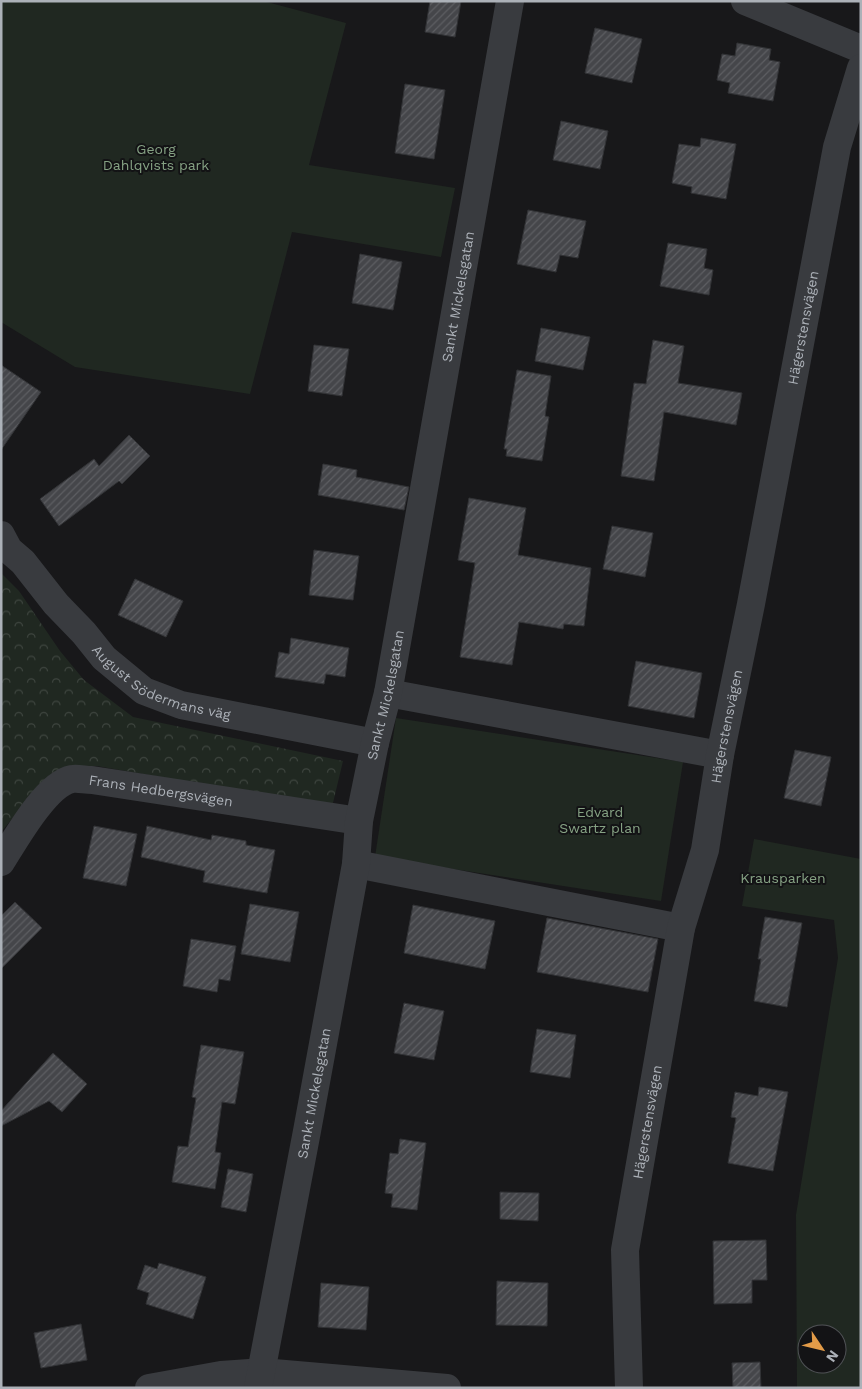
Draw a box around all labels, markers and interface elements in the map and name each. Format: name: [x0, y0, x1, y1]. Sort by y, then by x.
park label: Georg Dahlqvists park: [103, 141, 209, 173]
street label: Sankt Mickelsgatan: [438, 230, 477, 363]
street label: Hägerstensvägen: [784, 269, 822, 386]
street label: Sankt Mickelsgatan: [364, 629, 407, 761]
street label: August Södermans väg: [89, 642, 233, 723]
street label: Hägerstensvägen: [708, 668, 745, 784]
street label: Frans Hedbergsvägen: [88, 772, 234, 810]
park label: Edvard Swartz plan: [559, 804, 641, 836]
park label: Krausparken: [740, 870, 826, 886]
street label: Sankt Mickelsgatan: [294, 1027, 334, 1160]
street label: Hägerstensvägen: [629, 1064, 665, 1180]
north arrow: [797, 1324, 847, 1374]
text: N: [823, 1348, 842, 1365]

